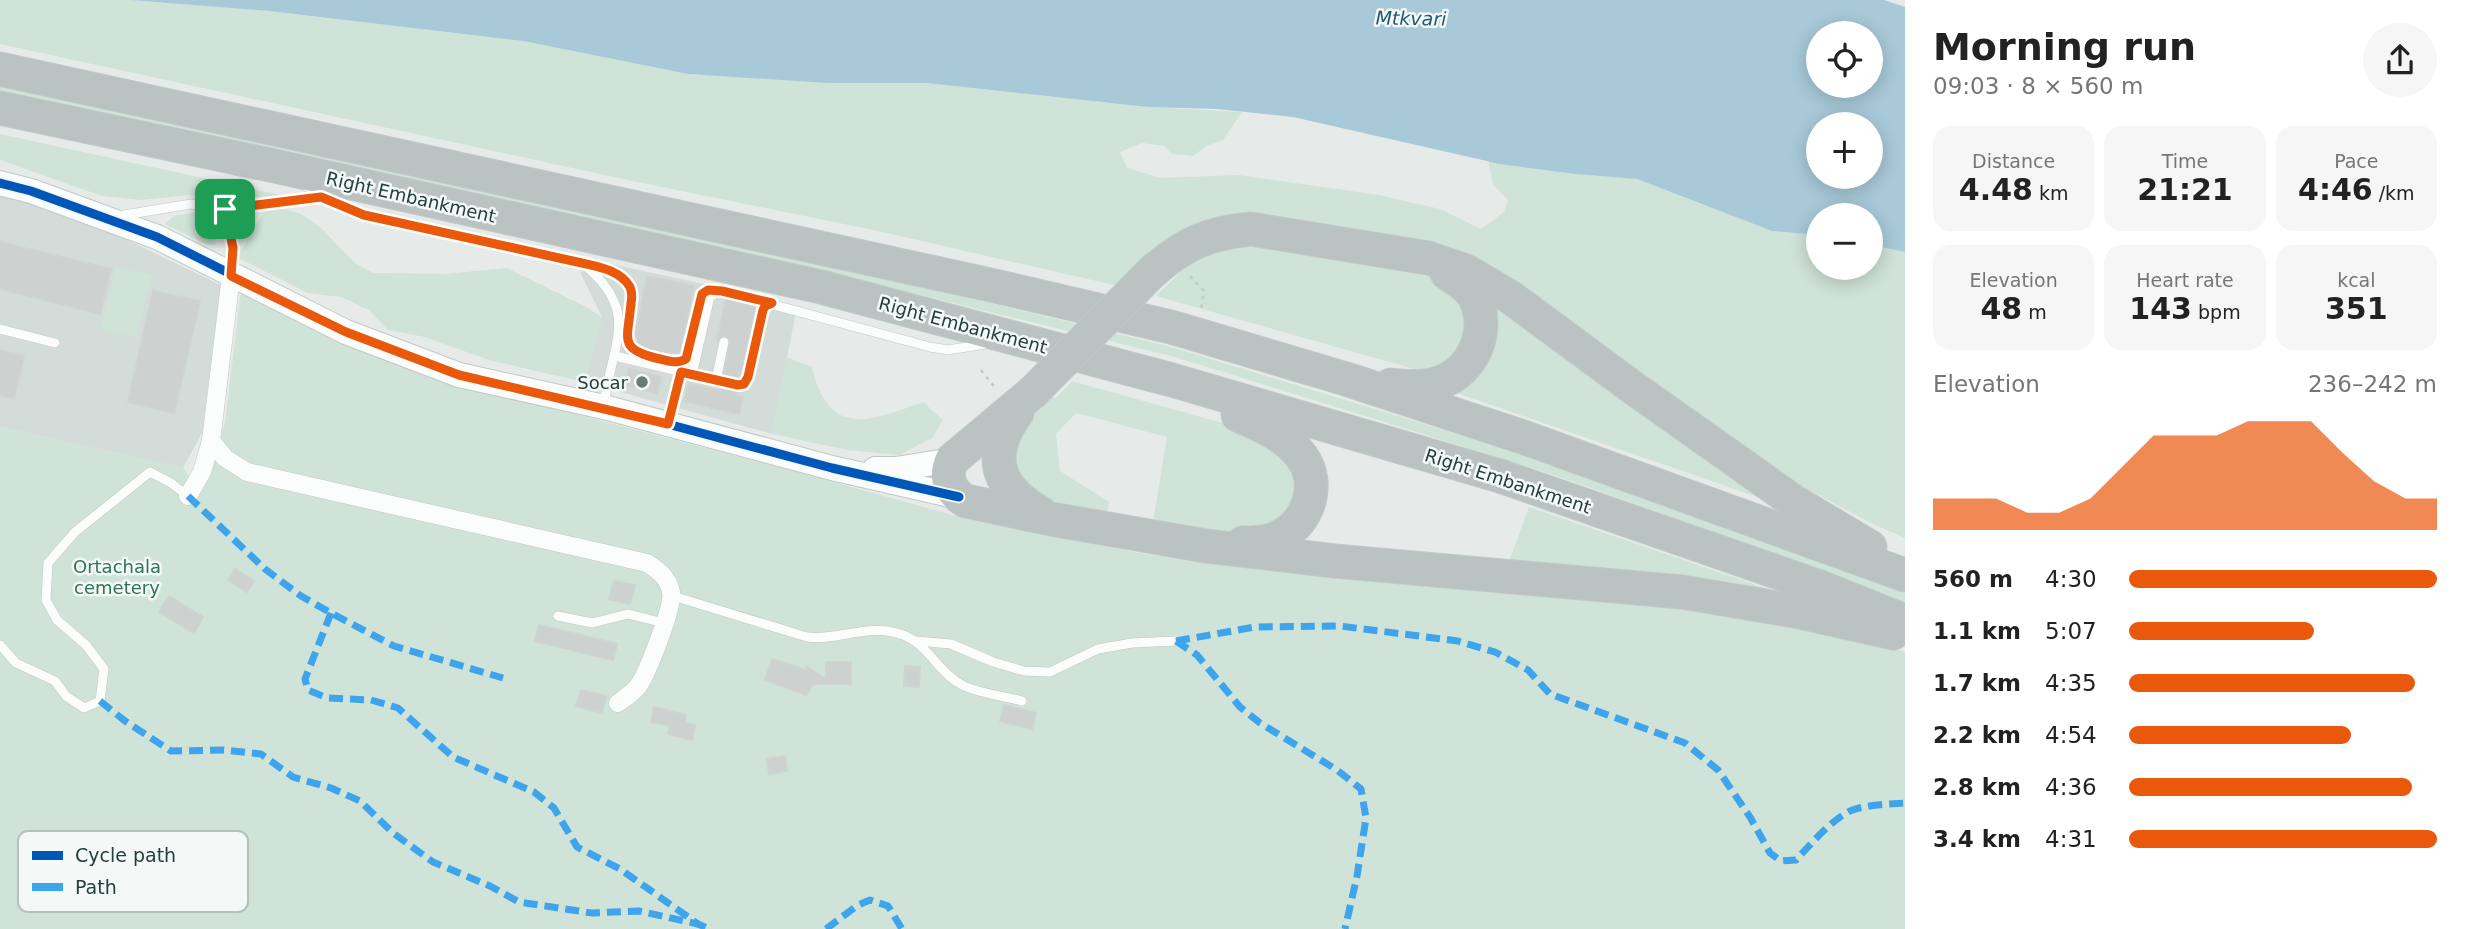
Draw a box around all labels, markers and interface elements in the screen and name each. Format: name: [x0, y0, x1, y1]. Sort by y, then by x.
water label: Mtkvari: [1375, 6, 1447, 30]
map controls: [1806, 21, 1883, 280]
button: locate: [1806, 21, 1883, 98]
button: share: [2363, 23, 2437, 97]
text: Morning run: [1933, 25, 2196, 69]
text: 09:03 · 8 × 560 m: [1933, 73, 2143, 99]
button: +: [1806, 112, 1883, 189]
text: Distance: [1972, 150, 2055, 172]
text: Time: [2162, 150, 2208, 172]
text: Pace: [2334, 150, 2379, 172]
street label: Right Embankment: [324, 167, 498, 227]
text: 4.48: [1959, 172, 2033, 207]
text: 21:21: [2137, 172, 2233, 207]
text: 4:46: [2298, 172, 2373, 207]
pin: [195, 179, 255, 239]
text: km: [2033, 182, 2068, 204]
text: /km: [2373, 182, 2415, 204]
icon: arrive: [206, 190, 244, 228]
button: −: [1806, 203, 1883, 280]
text: Elevation: [1970, 269, 2058, 291]
text: Heart rate: [2136, 269, 2234, 291]
text: kcal: [2337, 269, 2376, 291]
text: 48: [1981, 291, 2022, 326]
text: 143: [2129, 291, 2192, 326]
text: 351: [2325, 291, 2388, 326]
street label: Right Embankment: [877, 292, 1049, 358]
text: m: [2022, 301, 2047, 323]
text: bpm: [2192, 301, 2241, 323]
text: Elevation: [1933, 371, 2040, 397]
text: 236–242 m: [2308, 371, 2437, 397]
place label: Socar: [577, 372, 629, 393]
marker: Socar: [634, 374, 650, 390]
street label: Right Embankment: [1422, 444, 1594, 518]
park label: Ortachala cemetery: [73, 556, 161, 598]
text: 560 m: [1933, 566, 2013, 592]
text: 4:30: [2045, 566, 2097, 592]
text: 1.1 km: [1933, 618, 2021, 644]
text: 5:07: [2045, 618, 2097, 644]
text: 1.7 km: [1933, 670, 2021, 696]
text: 4:35: [2045, 670, 2097, 696]
text: 2.2 km: [1933, 722, 2021, 748]
text: 4:54: [2045, 722, 2097, 748]
text: 2.8 km: [1933, 774, 2021, 800]
text: 4:36: [2045, 774, 2097, 800]
text: 3.4 km: [1933, 826, 2021, 852]
text: 4:31: [2045, 826, 2097, 852]
legend: [18, 831, 248, 912]
text: Cycle path: [75, 844, 176, 866]
text: Path: [75, 876, 117, 898]

